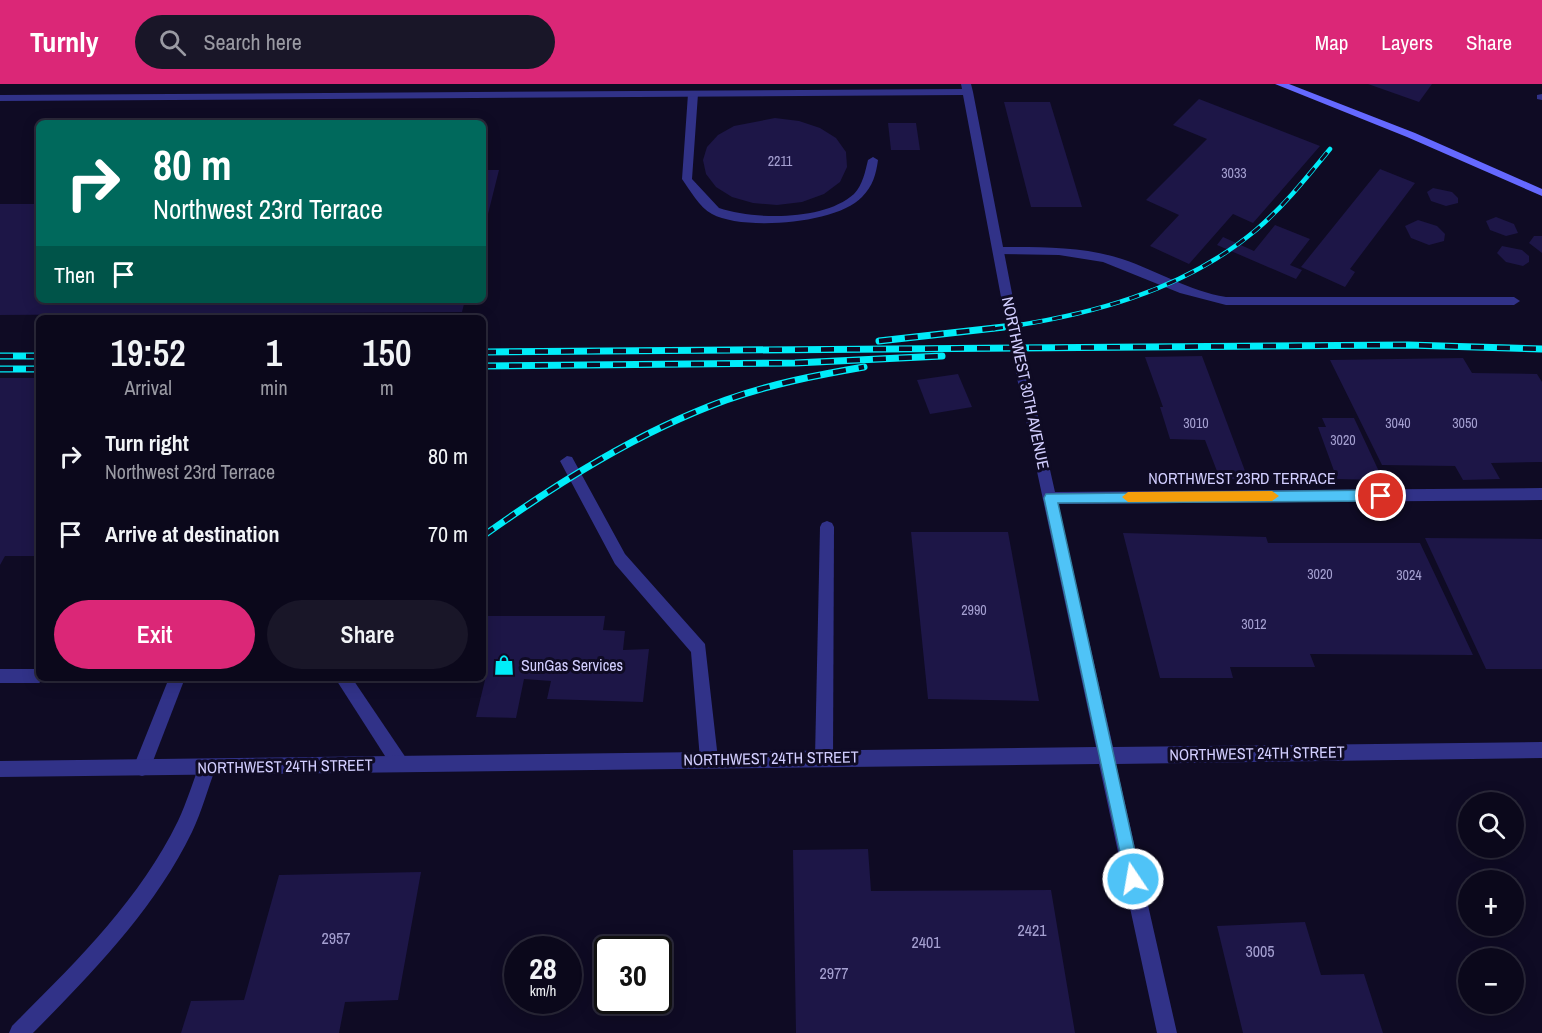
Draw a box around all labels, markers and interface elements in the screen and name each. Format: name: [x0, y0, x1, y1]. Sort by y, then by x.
search box: [135, 15, 555, 69]
text: Turnly: [30, 23, 99, 61]
icon: search: [156, 26, 189, 59]
text: Search here: [204, 27, 302, 57]
text: Map: [1315, 28, 1348, 57]
text: Layers: [1381, 28, 1433, 57]
text: Share: [1466, 28, 1512, 57]
text: 80 m: [153, 137, 232, 193]
icon: right: [54, 144, 132, 222]
house number: 2211: [768, 152, 793, 170]
house number: 3033: [1221, 164, 1247, 182]
text: Northwest 23rd Terrace: [153, 191, 383, 227]
icon: arrive: [107, 258, 140, 291]
text: Then: [54, 260, 95, 290]
street label: NORTHWEST 30TH AVENUE: [997, 295, 1055, 471]
text: 19:52: [111, 329, 186, 377]
text: 1: [266, 329, 282, 377]
text: 150: [362, 329, 411, 377]
text: Arrival: [124, 374, 172, 401]
text: min: [260, 374, 288, 401]
text: m: [380, 374, 394, 401]
house number: 3010: [1183, 414, 1209, 432]
house number: 3040: [1385, 414, 1411, 432]
house number: 3050: [1452, 414, 1478, 432]
text: Turn right: [105, 428, 189, 458]
house number: 3020: [1330, 431, 1356, 449]
icon: right: [54, 440, 87, 473]
text: 80 m: [428, 441, 468, 471]
text: Northwest 23rd Terrace: [105, 458, 275, 485]
street label: NORTHWEST 23RD TERRACE: [1148, 467, 1336, 489]
pin: [1355, 470, 1406, 521]
icon: arrive: [1364, 479, 1397, 512]
icon: arrive: [54, 518, 87, 551]
text: Arrive at destination: [105, 519, 279, 549]
text: 70 m: [428, 519, 468, 549]
house number: 3020: [1307, 565, 1333, 583]
house number: 3024: [1396, 566, 1422, 584]
button: Exit: [54, 600, 255, 669]
button: Share: [267, 600, 468, 669]
house number: 2990: [961, 601, 987, 619]
house number: 3012: [1241, 615, 1267, 633]
shop icon: SunGas Services: [492, 653, 516, 677]
place label: SunGas Services: [521, 654, 623, 676]
street label: NORTHWEST 24TH STREET: [1169, 740, 1345, 766]
street label: NORTHWEST 24TH STREET: [683, 745, 859, 771]
street label: NORTHWEST 24TH STREET: [197, 753, 373, 779]
map controls: [1458, 792, 1524, 1014]
button: search: [1458, 792, 1524, 858]
position arrow: [1101, 847, 1165, 911]
button: +: [1458, 870, 1524, 936]
house number: 2421: [1017, 919, 1047, 941]
house number: 2957: [321, 927, 351, 949]
house number: 2401: [911, 931, 941, 953]
speed limit sign: 30: [594, 936, 672, 1014]
house number: 3005: [1245, 940, 1275, 962]
text: 28: [529, 948, 557, 988]
button: −: [1458, 948, 1524, 1014]
house number: 2977: [819, 962, 849, 984]
text: km/h: [530, 980, 556, 1001]

